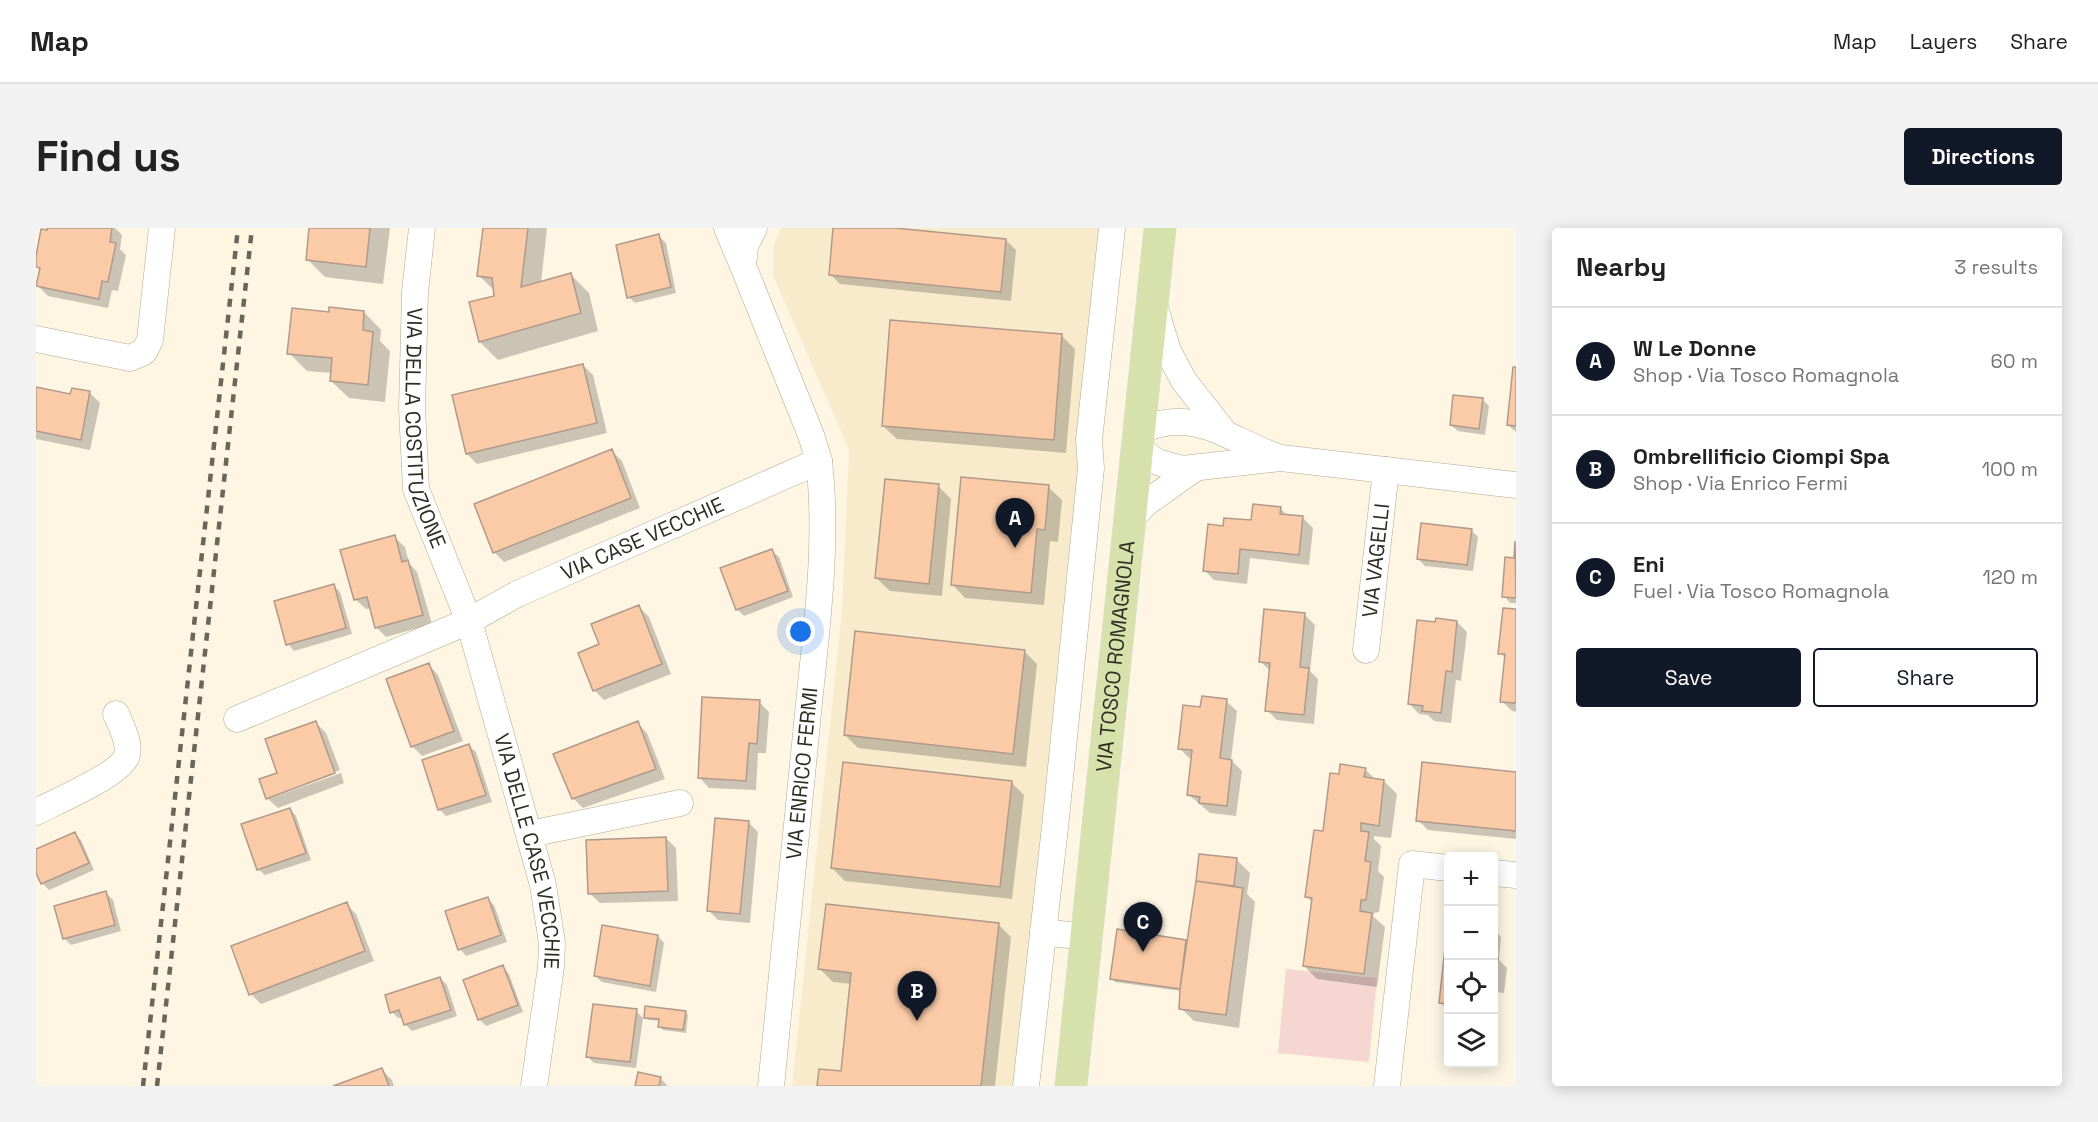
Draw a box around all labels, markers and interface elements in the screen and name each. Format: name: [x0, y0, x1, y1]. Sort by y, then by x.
text: Map: [30, 23, 89, 59]
text: Map: [1833, 28, 1877, 55]
text: Layers: [1910, 28, 1977, 55]
text: Share: [2010, 28, 2068, 55]
button: Directions: [1904, 128, 2062, 185]
text: Find us: [36, 130, 181, 183]
text: Nearby: [1576, 250, 1666, 284]
text: 3 results: [1954, 254, 2038, 280]
street label: VIA DELLA COSTITUZIONE: [399, 307, 452, 552]
text: W Le Donne: [1633, 334, 1756, 362]
text: A: [1589, 348, 1602, 374]
text: 60 m: [1991, 348, 2038, 374]
text: Shop · Via Tosco Romagnola: [1633, 362, 1899, 388]
text: Ombrellificio Ciompi Spa: [1633, 442, 1890, 470]
text: B: [1589, 456, 1602, 482]
text: 100 m: [1982, 456, 2038, 482]
text: Shop · Via Enrico Fermi: [1633, 470, 1848, 496]
street label: VIA CASE VECCHIE: [557, 491, 728, 586]
pin: A: [996, 498, 1034, 548]
street label: VIA VAGELLI: [1356, 502, 1395, 619]
street label: VIA TOSCO ROMAGNOLA: [1090, 539, 1141, 773]
text: Eni: [1633, 550, 1665, 578]
text: C: [1589, 564, 1602, 590]
text: 120 m: [1982, 564, 2038, 590]
text: Fuel · Via Tosco Romagnola: [1633, 578, 1889, 604]
your location: [786, 617, 815, 646]
button: Save: [1576, 648, 1801, 707]
button: Share: [1813, 648, 2038, 707]
street label: VIA ENRICO FERMI: [780, 686, 824, 861]
street label: VIA DELLE CASE VECCHIE: [488, 730, 566, 970]
map controls: [1444, 852, 1498, 1068]
button: +: [1444, 852, 1498, 906]
pin: C: [1124, 902, 1162, 952]
button: −: [1444, 906, 1498, 960]
button: locate: [1444, 960, 1498, 1014]
pin: B: [898, 972, 936, 1021]
button: layers: [1444, 1014, 1498, 1068]

